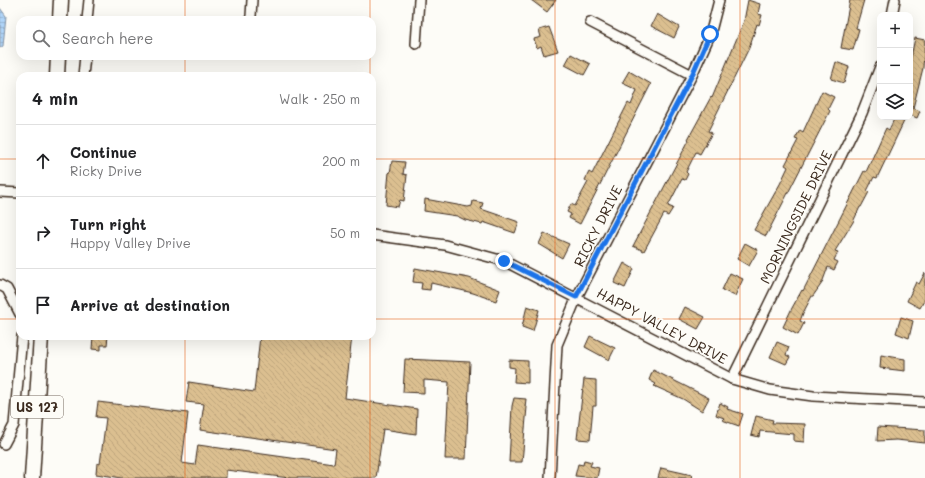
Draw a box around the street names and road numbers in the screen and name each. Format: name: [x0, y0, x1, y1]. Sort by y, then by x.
street label: MORNINGSIDE DRIVE: [755, 147, 836, 287]
street label: RICKY DRIVE: [569, 182, 626, 270]
street label: HAPPY VALLEY DRIVE: [594, 283, 731, 368]
road number: US 127: [11, 396, 63, 418]

